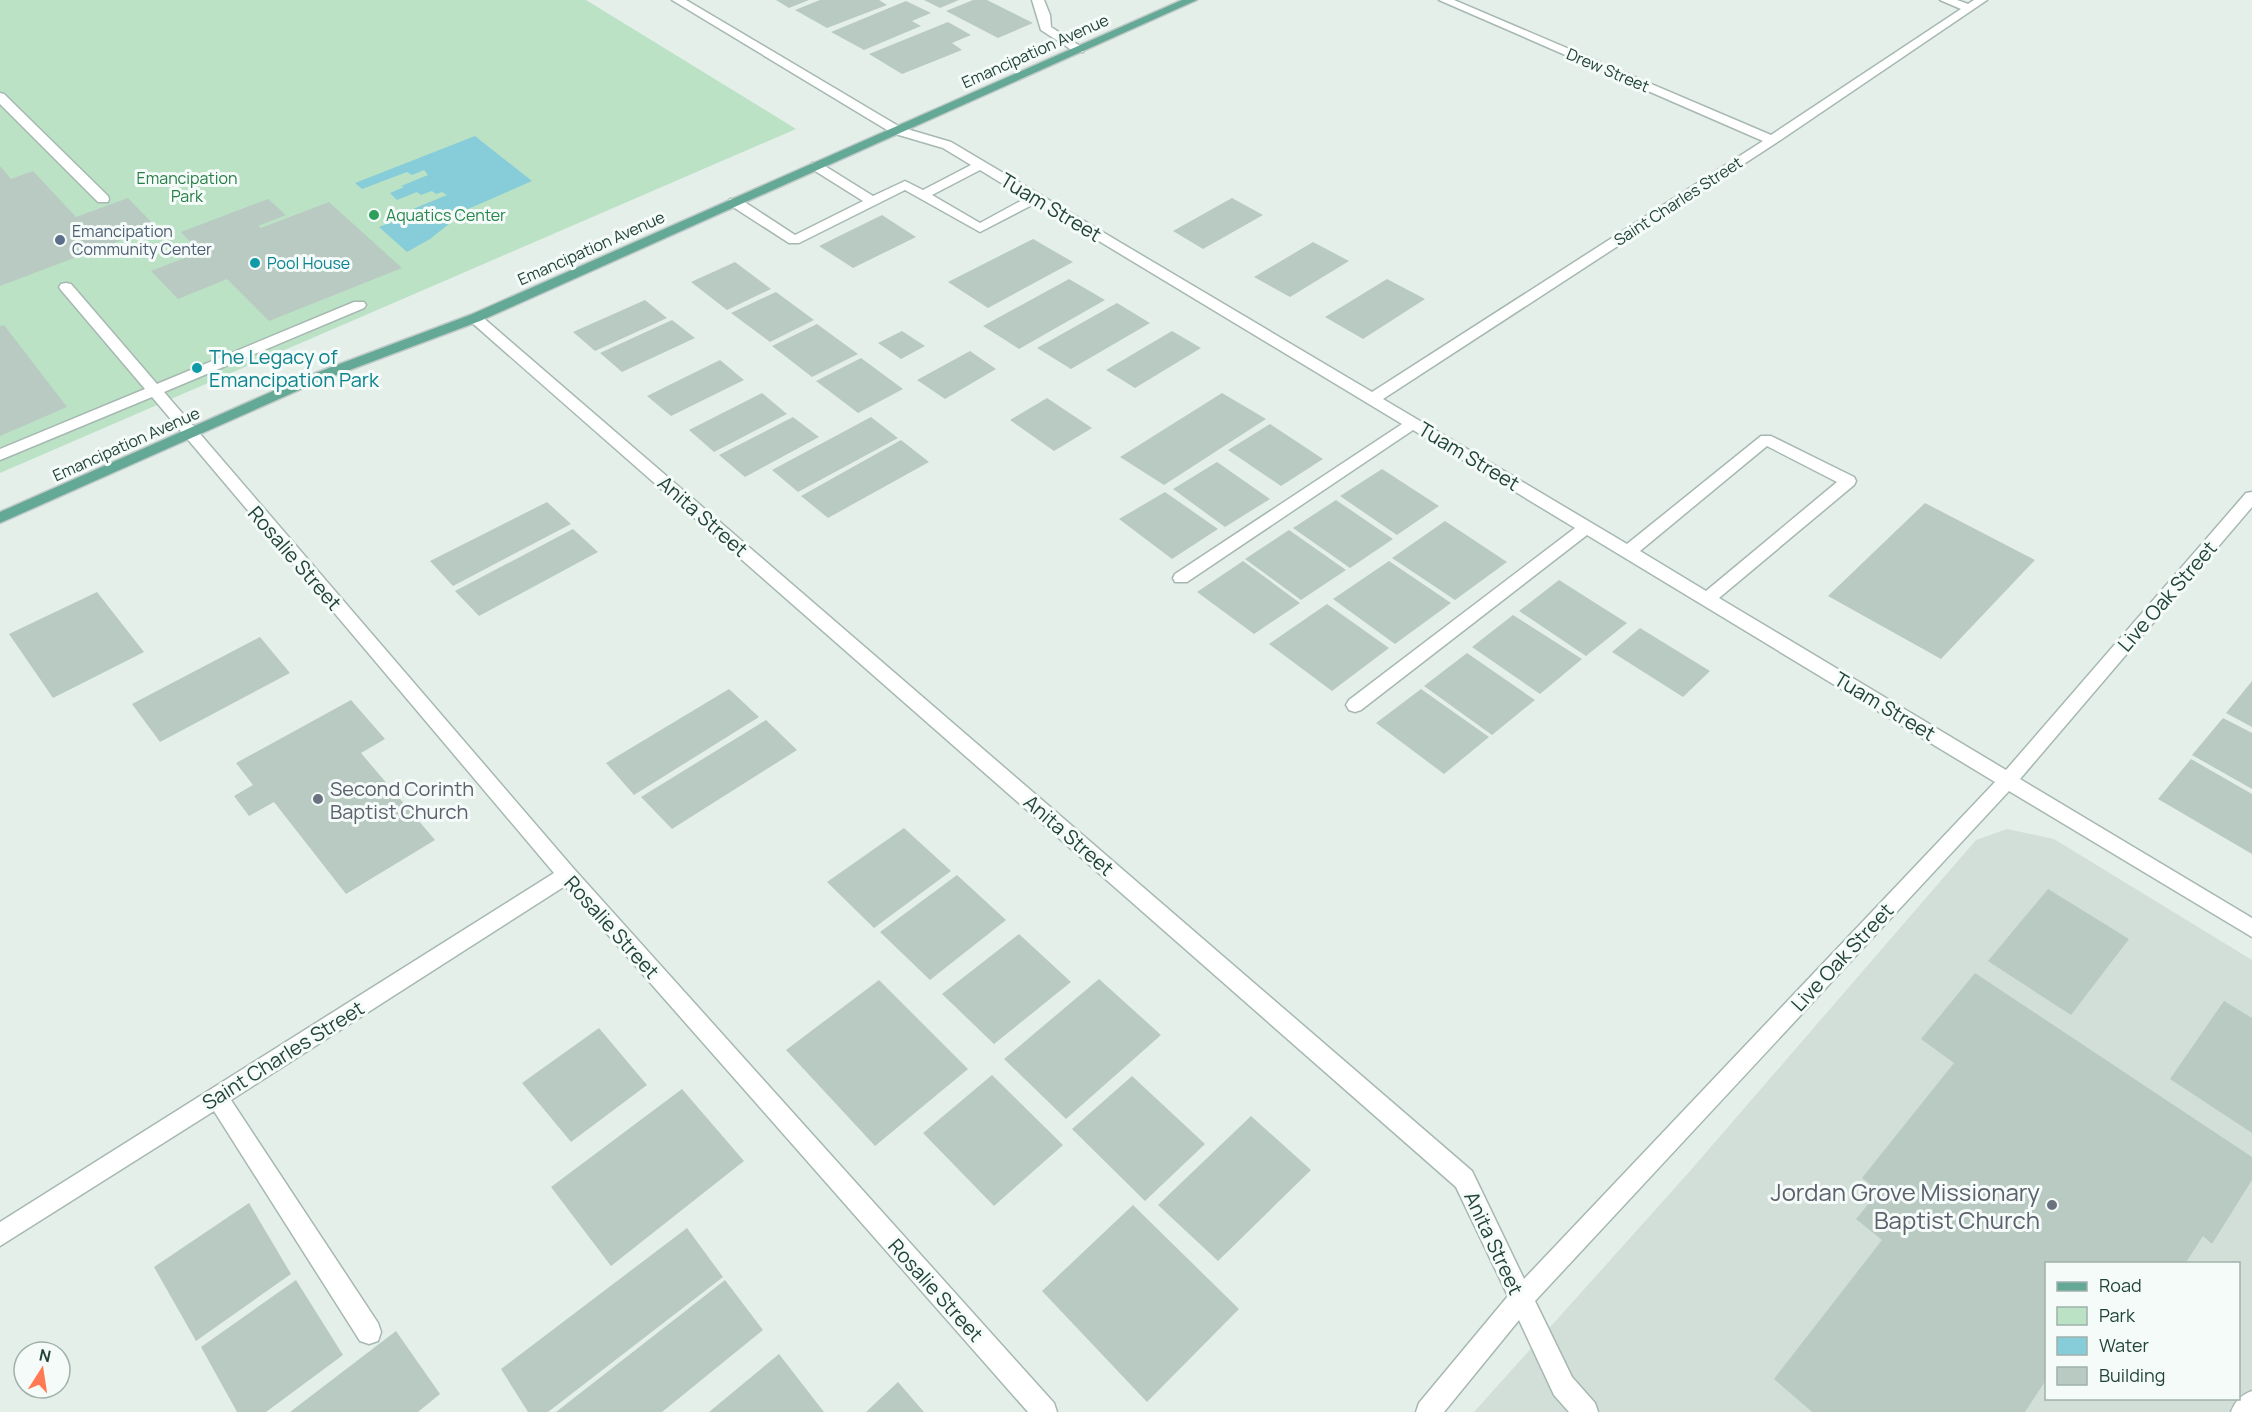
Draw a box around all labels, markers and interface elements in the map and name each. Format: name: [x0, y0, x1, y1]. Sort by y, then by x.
street label: Emancipation Avenue: [958, 9, 1112, 93]
street label: Drew Street: [1563, 43, 1653, 97]
street label: Saint Charles Street: [1610, 151, 1746, 251]
street label: Tuam Street: [995, 166, 1107, 248]
park label: Emancipation Park: [137, 167, 237, 207]
place label: Aquatics Center: [386, 204, 506, 226]
street label: Emancipation Avenue: [514, 206, 668, 290]
marker: Aquatics Center: [367, 208, 381, 222]
place label: Emancipation Community Center: [72, 220, 212, 260]
marker: Emancipation Community Center: [53, 233, 67, 247]
place label: Pool House: [267, 252, 350, 274]
marker: Pool House: [248, 256, 262, 270]
place label: The Legacy of Emancipation Park: [209, 343, 380, 393]
marker: The Legacy of Emancipation Park: [190, 361, 204, 375]
street label: Emancipation Avenue: [49, 402, 203, 486]
street label: Tuam Street: [1413, 415, 1525, 497]
street label: Anita Street: [652, 469, 754, 563]
street label: Rosalie Street: [242, 500, 348, 616]
street label: Live Oak Street: [2111, 535, 2223, 657]
street label: Tuam Street: [1829, 665, 1941, 747]
place label: Second Corinth Baptist Church: [330, 775, 474, 825]
street label: Anita Street: [1018, 788, 1120, 882]
marker: Second Corinth Baptist Church: [311, 792, 325, 806]
street label: Rosalie Street: [559, 870, 665, 984]
street label: Live Oak Street: [1785, 897, 1899, 1017]
street label: Saint Charles Street: [197, 994, 369, 1116]
place label: Jordan Grove Missionary Baptist Church: [1771, 1175, 2040, 1236]
street label: Anita Street: [1458, 1187, 1530, 1299]
marker: Jordan Grove Missionary Baptist Church: [2045, 1198, 2059, 1212]
street label: Rosalie Street: [883, 1233, 989, 1347]
legend: [2045, 1262, 2240, 1400]
text: Road: [2099, 1273, 2142, 1297]
text: Park: [2099, 1303, 2136, 1327]
text: Water: [2099, 1333, 2149, 1357]
north arrow: [12, 1340, 72, 1400]
text: N: [37, 1343, 53, 1367]
text: Building: [2099, 1363, 2165, 1387]

